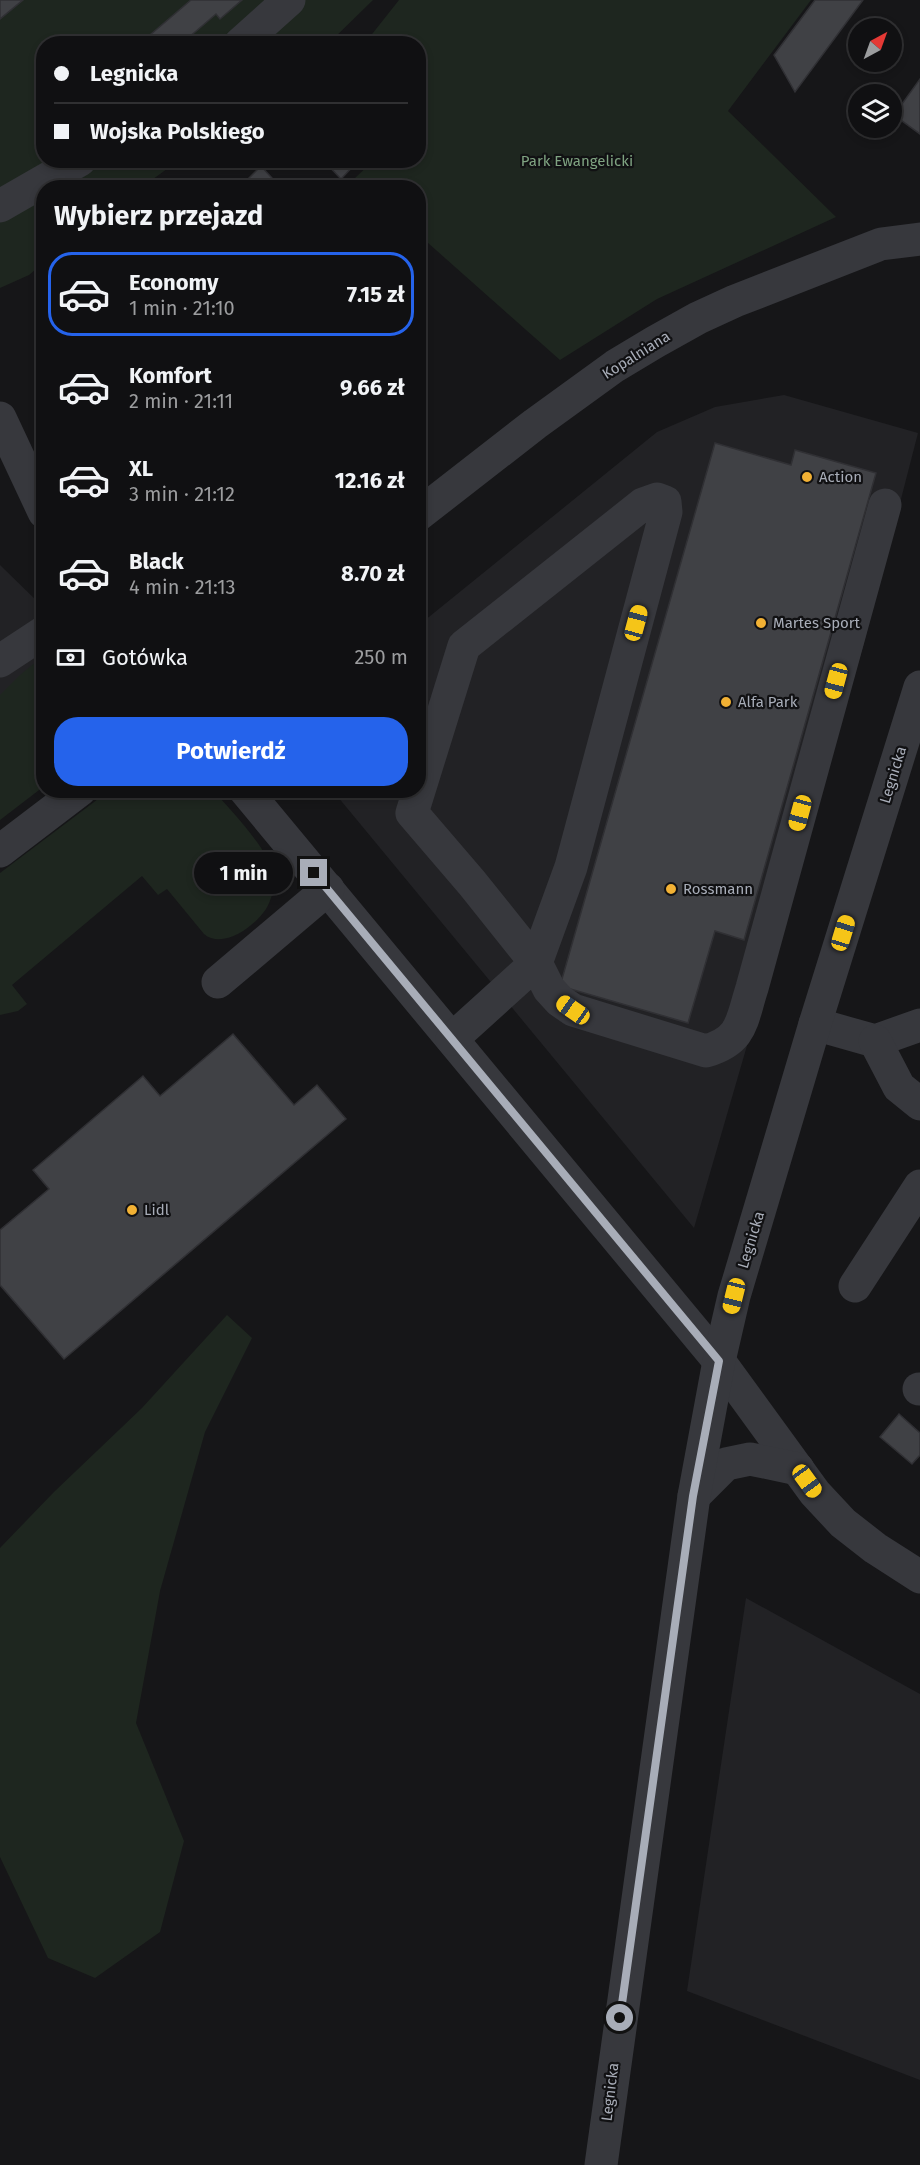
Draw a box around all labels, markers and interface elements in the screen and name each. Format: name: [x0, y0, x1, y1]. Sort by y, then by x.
north arrow: [848, 18, 902, 72]
map controls: [848, 18, 902, 138]
text: Legnicka: [90, 60, 178, 87]
button: layers: [848, 84, 902, 138]
text: Wojska Polskiego: [90, 118, 265, 145]
park label: Park Ewangelicki: [521, 152, 633, 170]
text: Wybierz przejazd: [54, 200, 263, 232]
icon: car: [57, 267, 111, 321]
text: Economy: [129, 269, 218, 296]
text: 7.15 zł: [347, 281, 405, 308]
text: 1 min · 21:10: [129, 296, 235, 320]
street label: Kopalniana: [599, 327, 673, 383]
icon: car: [57, 360, 111, 414]
text: Komfort: [129, 362, 212, 389]
text: 9.66 zł: [340, 374, 405, 401]
text: 2 min · 21:11: [129, 389, 233, 413]
icon: car: [57, 453, 111, 507]
text: XL: [129, 455, 153, 482]
text: 12.16 zł: [335, 467, 405, 494]
place label: Action: [819, 468, 862, 486]
marker: Action: [800, 470, 814, 484]
text: 3 min · 21:12: [129, 482, 235, 506]
icon: car: [57, 546, 111, 600]
text: Black: [129, 548, 184, 575]
text: 8.70 zł: [341, 560, 405, 587]
text: 4 min · 21:13: [129, 575, 236, 599]
car: [623, 603, 649, 643]
place label: Martes Sport: [773, 614, 861, 632]
marker: Martes Sport: [754, 616, 768, 630]
icon: cash: [54, 641, 87, 674]
text: Gotówka: [102, 644, 188, 671]
text: 250 m: [354, 645, 408, 669]
car: [823, 661, 849, 701]
place label: Alfa Park: [738, 693, 798, 711]
marker: Alfa Park: [719, 695, 733, 709]
button: Potwierdź: [54, 717, 408, 786]
street label: Legnicka: [876, 744, 910, 806]
car: [787, 793, 813, 833]
callout: 1 min: [194, 852, 293, 894]
route end: [300, 859, 327, 886]
text: 1 min: [219, 861, 268, 885]
place label: Rossmann: [683, 880, 753, 898]
marker: Rossmann: [664, 882, 678, 896]
car: [829, 913, 857, 953]
car: [553, 992, 593, 1028]
place label: Lidl: [144, 1201, 170, 1219]
marker: Lidl: [125, 1203, 139, 1217]
street label: Legnicka: [734, 1209, 768, 1271]
car: [721, 1276, 747, 1316]
car: [789, 1461, 825, 1501]
route start: [606, 2004, 633, 2031]
street label: Legnicka: [597, 2062, 623, 2122]

